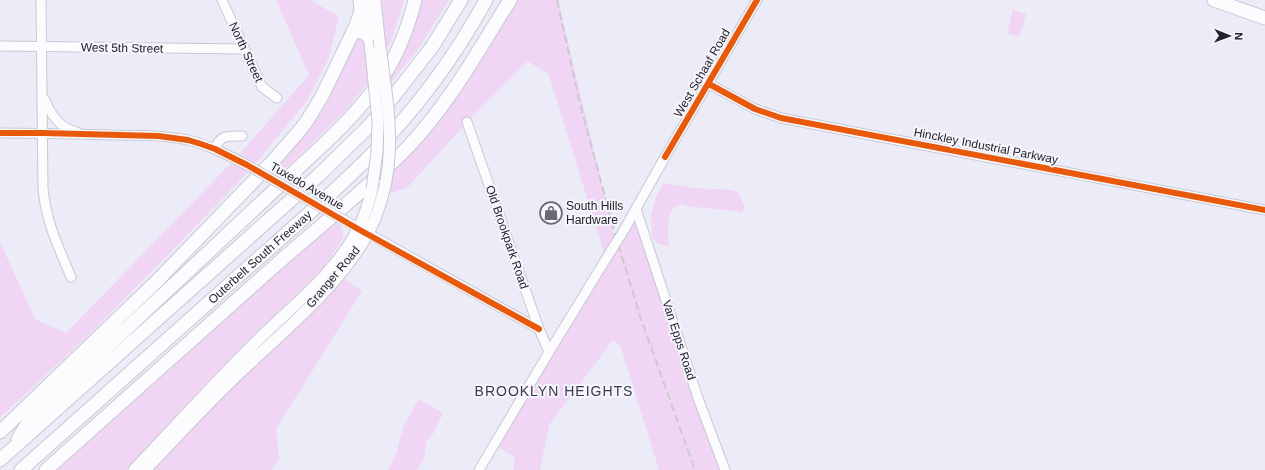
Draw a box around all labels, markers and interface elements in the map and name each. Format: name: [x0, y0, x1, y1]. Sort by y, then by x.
north arrow: [1209, 16, 1249, 56]
street label: North Street: [226, 20, 266, 85]
street label: West Schaaf Road: [671, 26, 733, 120]
text: N: [1233, 32, 1245, 40]
street label: West 5th Street: [81, 40, 164, 56]
street label: Hinckley Industrial Parkway: [913, 125, 1059, 167]
street label: Tuxedo Avenue: [268, 159, 347, 213]
street label: Old Brookpark Road: [483, 183, 531, 291]
place label: South Hills Hardware: [566, 199, 623, 227]
shop icon: South Hills Hardware: [538, 200, 564, 226]
street label: Outerbelt South Freeway: [205, 208, 315, 307]
street label: Granger Road: [303, 243, 363, 311]
street label: Van Epps Road: [659, 298, 699, 382]
district label: BROOKLYN HEIGHTS: [475, 383, 633, 399]

